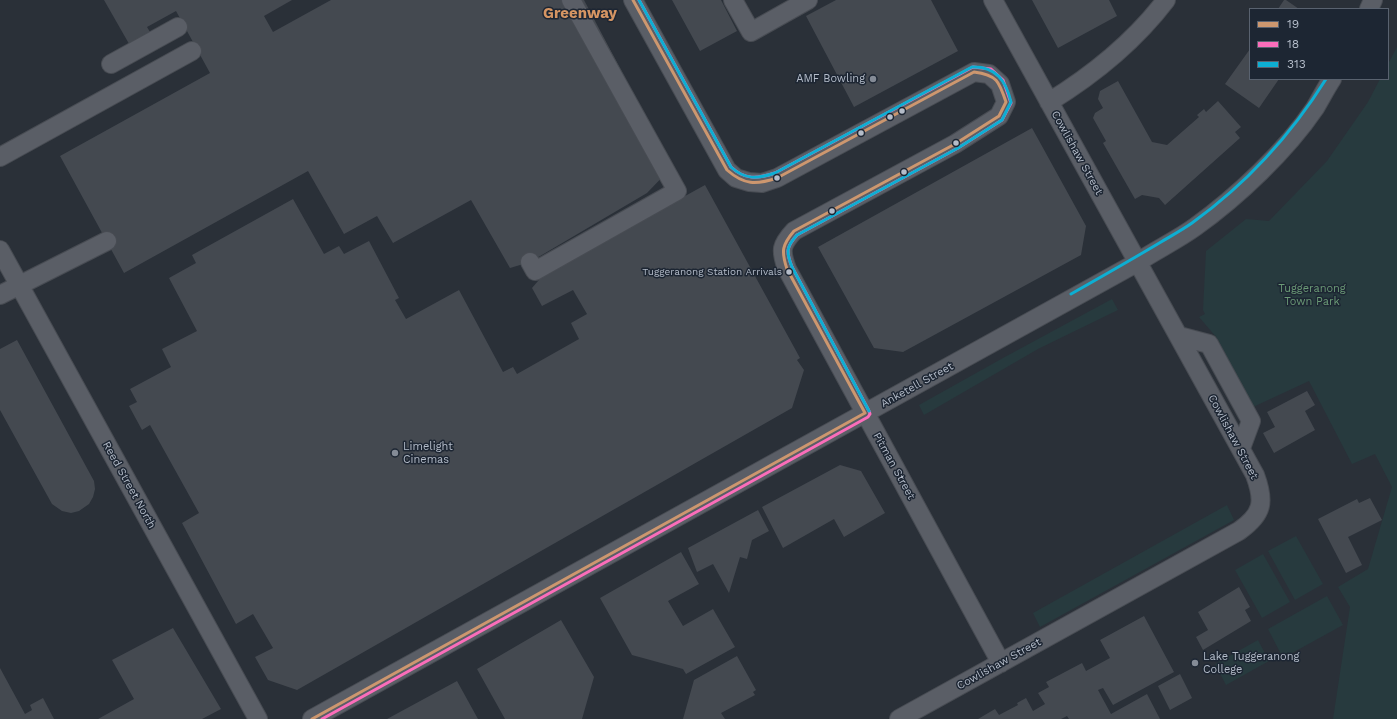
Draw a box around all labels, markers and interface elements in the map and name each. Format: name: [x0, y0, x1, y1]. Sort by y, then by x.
district label: Greenway: [543, 5, 617, 23]
legend: [1249, 8, 1389, 80]
text: 19: [1287, 17, 1299, 31]
text: 18: [1287, 37, 1299, 51]
text: 313: [1287, 57, 1306, 71]
place label: AMF Bowling: [796, 72, 865, 86]
marker: AMF Bowling: [868, 74, 878, 84]
unlabelled marker: [897, 106, 907, 116]
street label: Cowlishaw Street: [1048, 109, 1106, 197]
unlabelled marker: [885, 112, 895, 122]
unlabelled marker: [856, 128, 866, 138]
unlabelled marker: [951, 138, 961, 148]
unlabelled marker: [899, 167, 909, 177]
unlabelled marker: [772, 173, 782, 183]
unlabelled marker: [827, 206, 837, 216]
place label: Tuggeranong Station Arrivals: [642, 266, 782, 278]
marker: Tuggeranong Station Arrivals: [784, 267, 794, 277]
park label: Tuggeranong Town Park: [1278, 282, 1346, 308]
street label: Anketell Street: [878, 360, 956, 410]
street label: Cowlishaw Street: [1205, 392, 1261, 482]
street label: Pitman Street: [870, 430, 918, 502]
street label: Reed Street North: [100, 439, 158, 531]
place label: Limelight Cinemas: [403, 440, 453, 466]
marker: Limelight Cinemas: [390, 448, 400, 458]
street label: Cowlishaw Street: [955, 635, 1043, 693]
place label: Lake Tuggeranong College: [1203, 650, 1299, 676]
marker: Lake Tuggeranong College: [1190, 658, 1200, 668]

